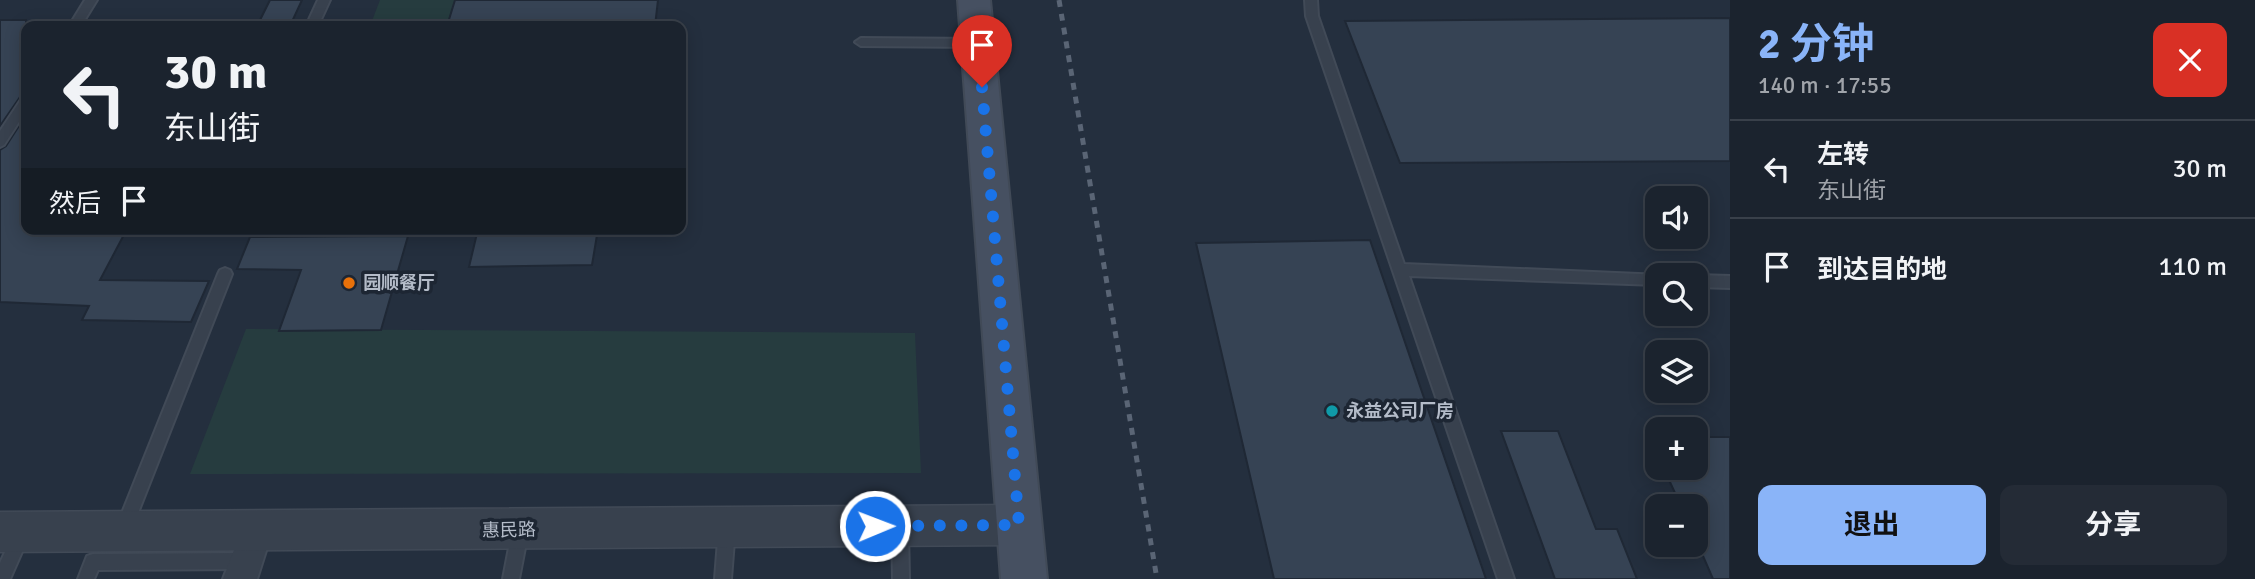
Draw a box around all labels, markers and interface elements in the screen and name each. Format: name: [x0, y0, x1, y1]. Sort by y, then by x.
pin: [952, 15, 1012, 87]
text: 2 分钟: [1758, 19, 1874, 70]
button: close: [2153, 23, 2227, 97]
icon: arrive: [963, 26, 1001, 64]
text: 30 m: [164, 42, 267, 102]
icon: left: [49, 49, 140, 140]
text: 140 m · 17:55: [1758, 71, 1892, 100]
text: 东山街: [164, 109, 260, 148]
text: 左转: [1817, 139, 1869, 171]
icon: left: [1758, 150, 1796, 188]
text: 30 m: [2172, 153, 2227, 185]
text: 东山街: [1817, 176, 1886, 205]
icon: arrive: [115, 182, 153, 220]
map controls: [1645, 186, 1708, 557]
button: sound: [1645, 186, 1708, 249]
text: 然后: [49, 188, 101, 220]
icon: arrive: [1758, 248, 1796, 286]
text: 110 m: [2158, 251, 2227, 283]
text: 到达目的地: [1817, 254, 1947, 286]
button: search: [1645, 263, 1708, 326]
place label: 园顺餐厅: [363, 272, 435, 294]
marker: 园顺餐厅: [341, 275, 357, 291]
button: layers: [1645, 340, 1708, 403]
place label: 永益公司厂房: [1346, 400, 1454, 422]
marker: 永益公司厂房: [1324, 403, 1340, 419]
button: +: [1645, 417, 1708, 480]
button: 退出: [1758, 485, 1986, 565]
button: 分享: [2000, 485, 2227, 565]
position arrow: [838, 489, 912, 563]
button: −: [1645, 494, 1708, 557]
street label: 惠民路: [482, 519, 536, 541]

